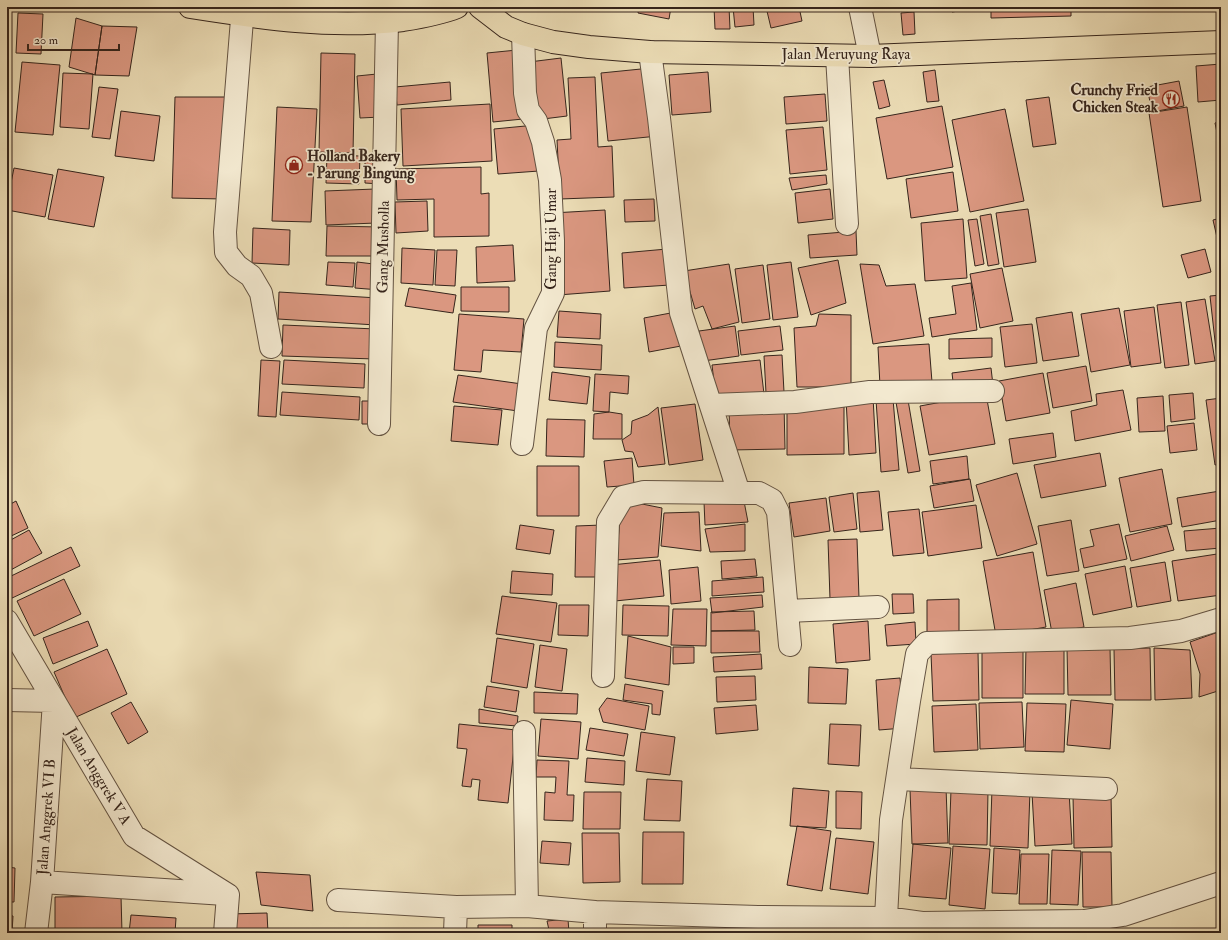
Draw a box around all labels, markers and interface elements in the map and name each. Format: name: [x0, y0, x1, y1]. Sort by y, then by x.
scale bar: [28, 26, 119, 52]
text: 20 m: [34, 33, 59, 48]
street label: Jalan Meruyung Raya: [781, 45, 911, 65]
place label: Crunchy Fried Chicken Steak: [1070, 81, 1159, 117]
restaurant icon: Crunchy Fried Chicken Steak: [1161, 89, 1181, 109]
place label: Holland Bakery - Parung Bingung: [307, 147, 415, 184]
shop icon: Holland Bakery - Parung Bingung: [284, 155, 304, 175]
street label: Gang Haji Umar: [542, 188, 561, 290]
street label: Gang Musholla: [373, 199, 394, 294]
street label: Jalan Anggrek V A: [61, 723, 135, 829]
street label: Jalan Anggrek VI B: [33, 758, 61, 877]

